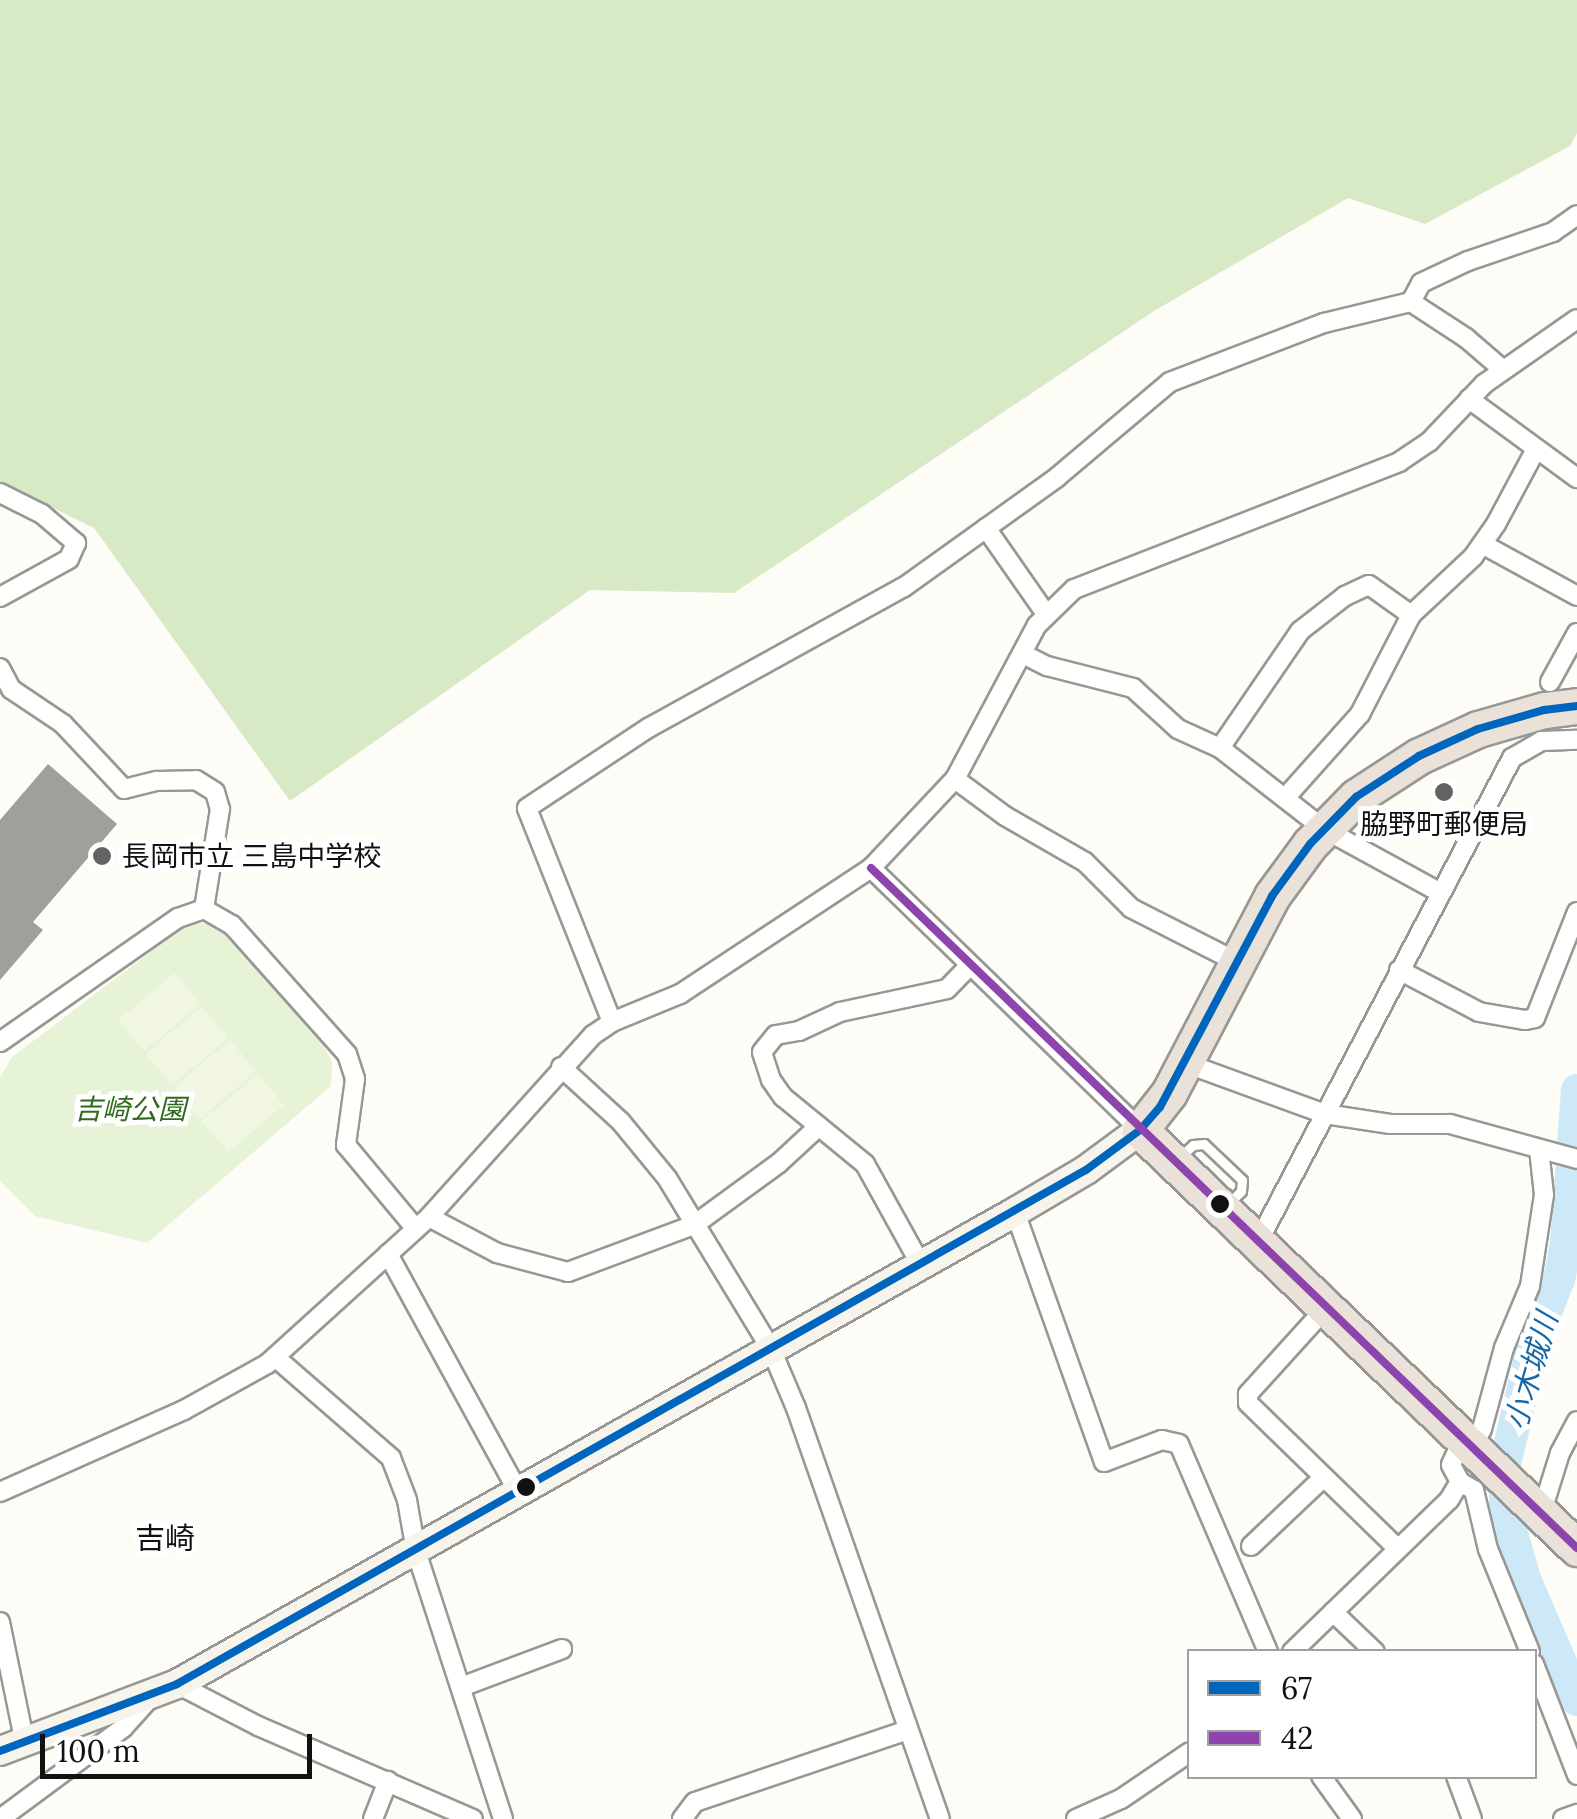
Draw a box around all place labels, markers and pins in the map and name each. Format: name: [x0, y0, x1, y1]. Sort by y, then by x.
marker: 脇野町郵便局: [1433, 781, 1455, 803]
place label: 脇野町郵便局: [1360, 807, 1528, 841]
place label: 長岡市立 三島中学校: [122, 839, 381, 873]
marker: 長岡市立 三島中学校: [91, 845, 113, 867]
unlabelled marker: [1210, 1194, 1230, 1214]
unlabelled marker: [516, 1477, 536, 1497]

